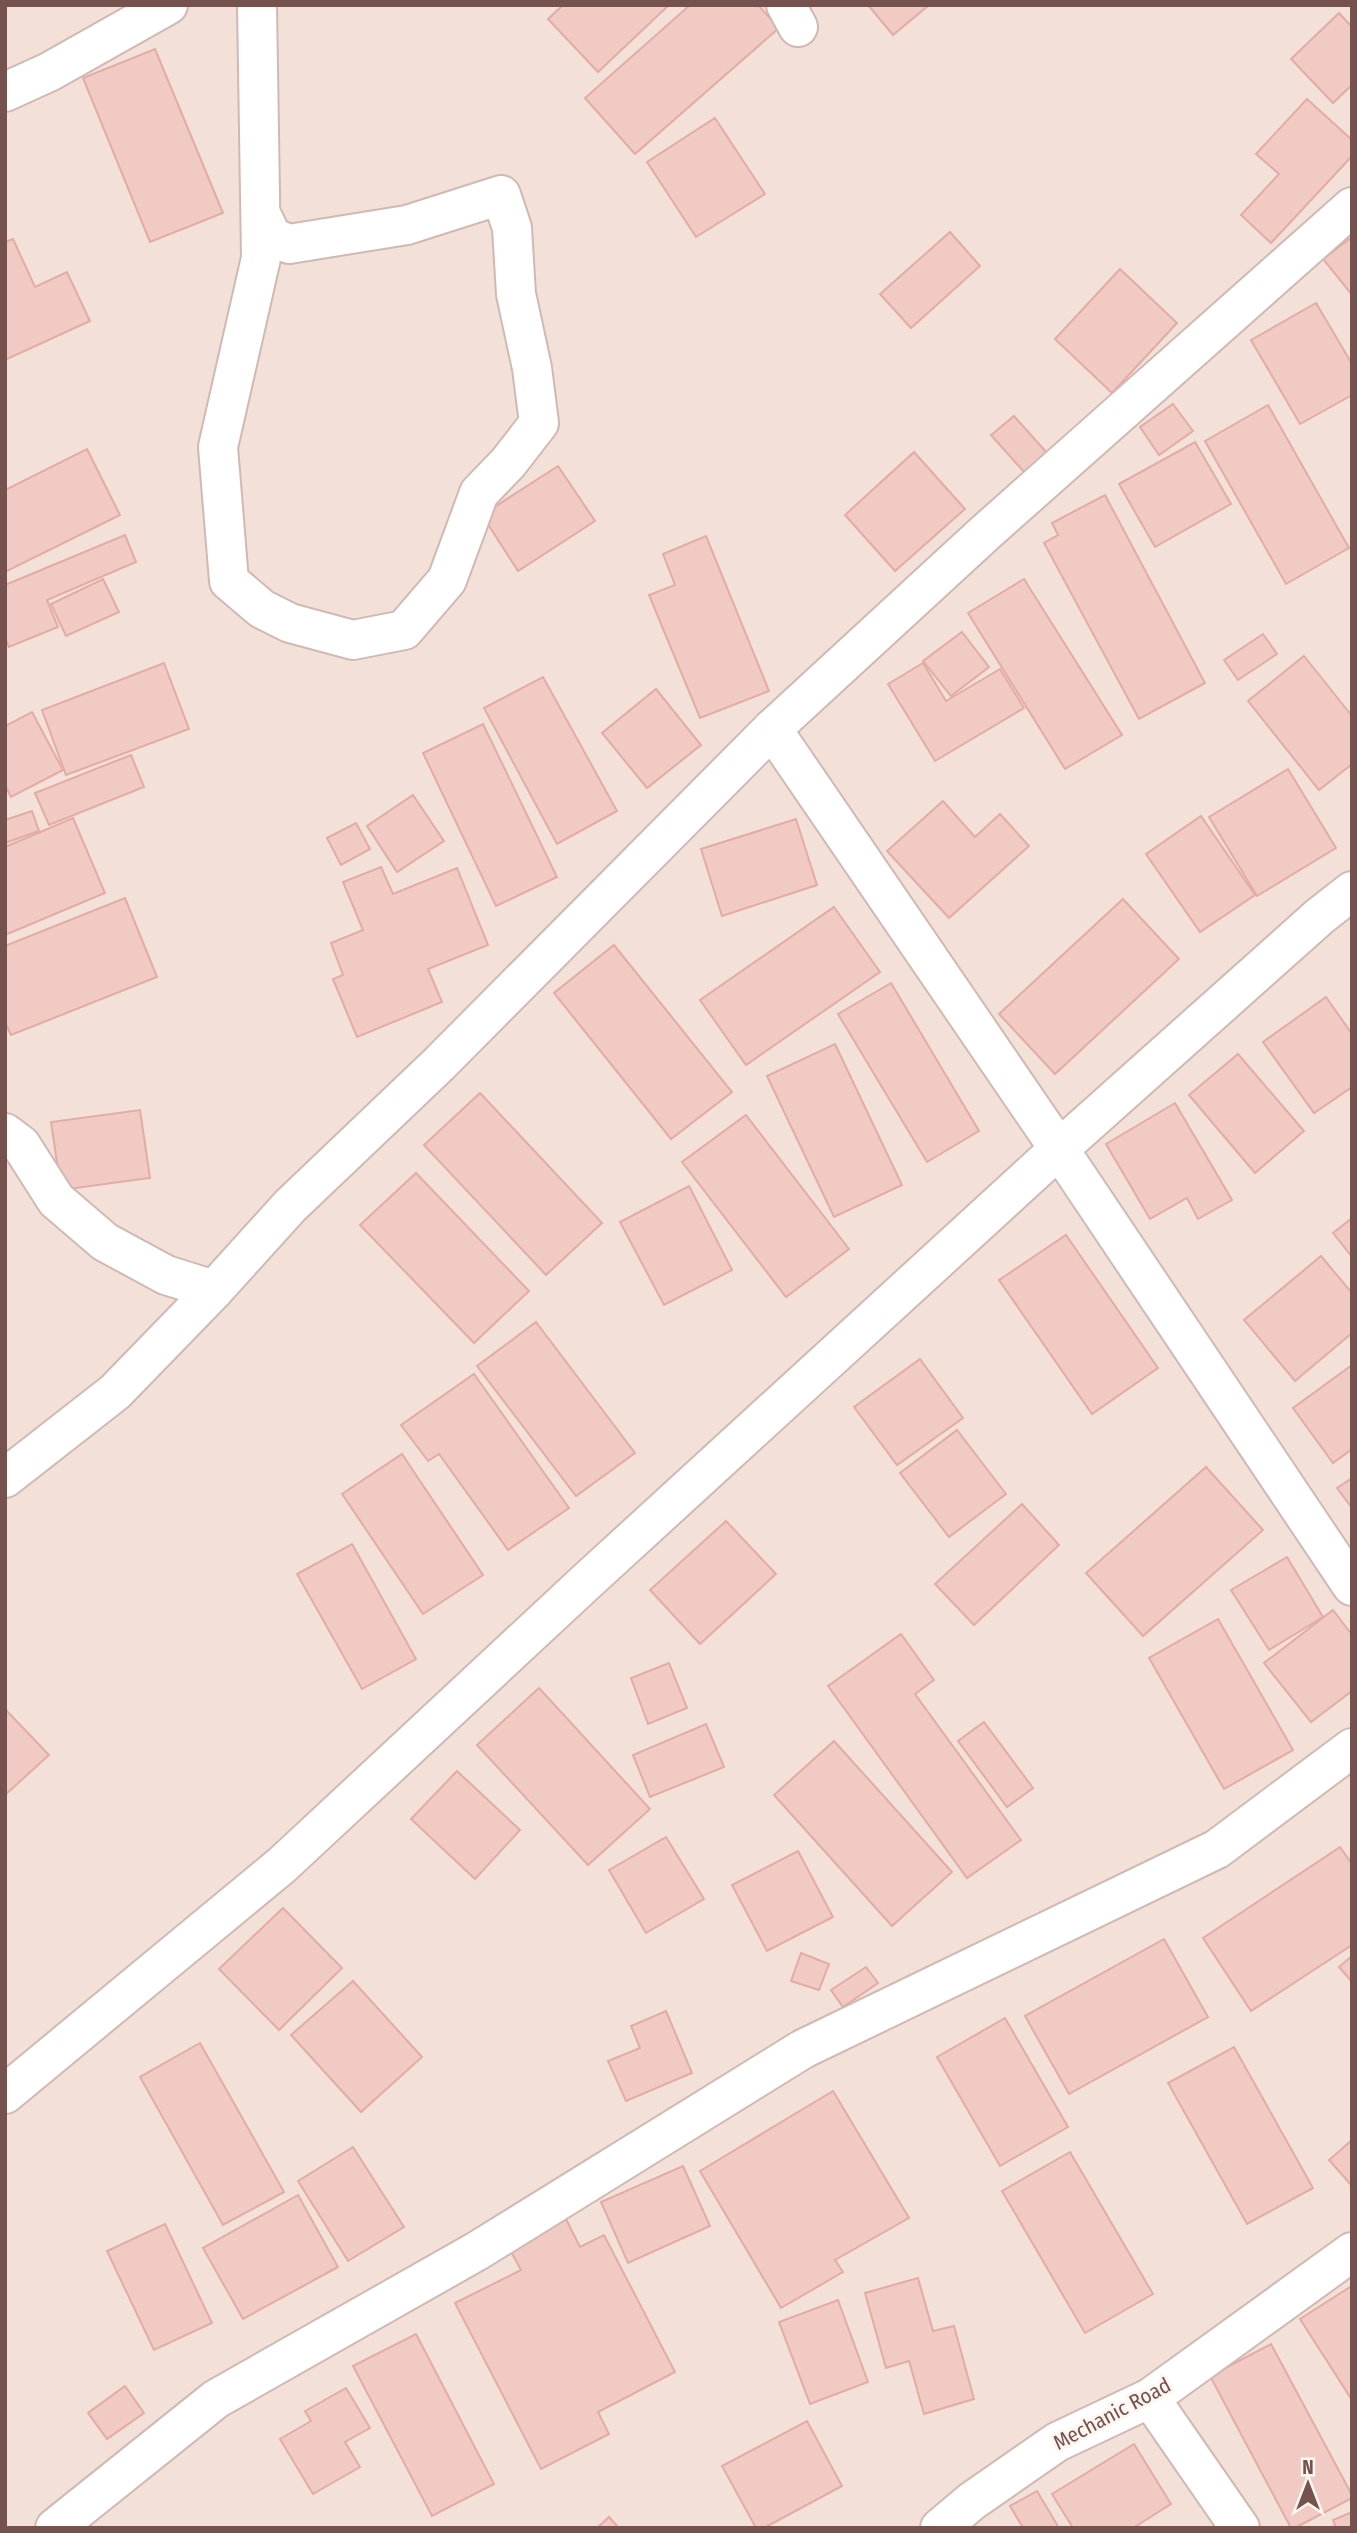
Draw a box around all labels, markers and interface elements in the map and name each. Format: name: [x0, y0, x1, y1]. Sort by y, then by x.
street label: Mechanic Road: [1049, 2372, 1175, 2456]
north arrow: [1273, 2449, 1343, 2519]
text: N: [1302, 2456, 1314, 2479]

